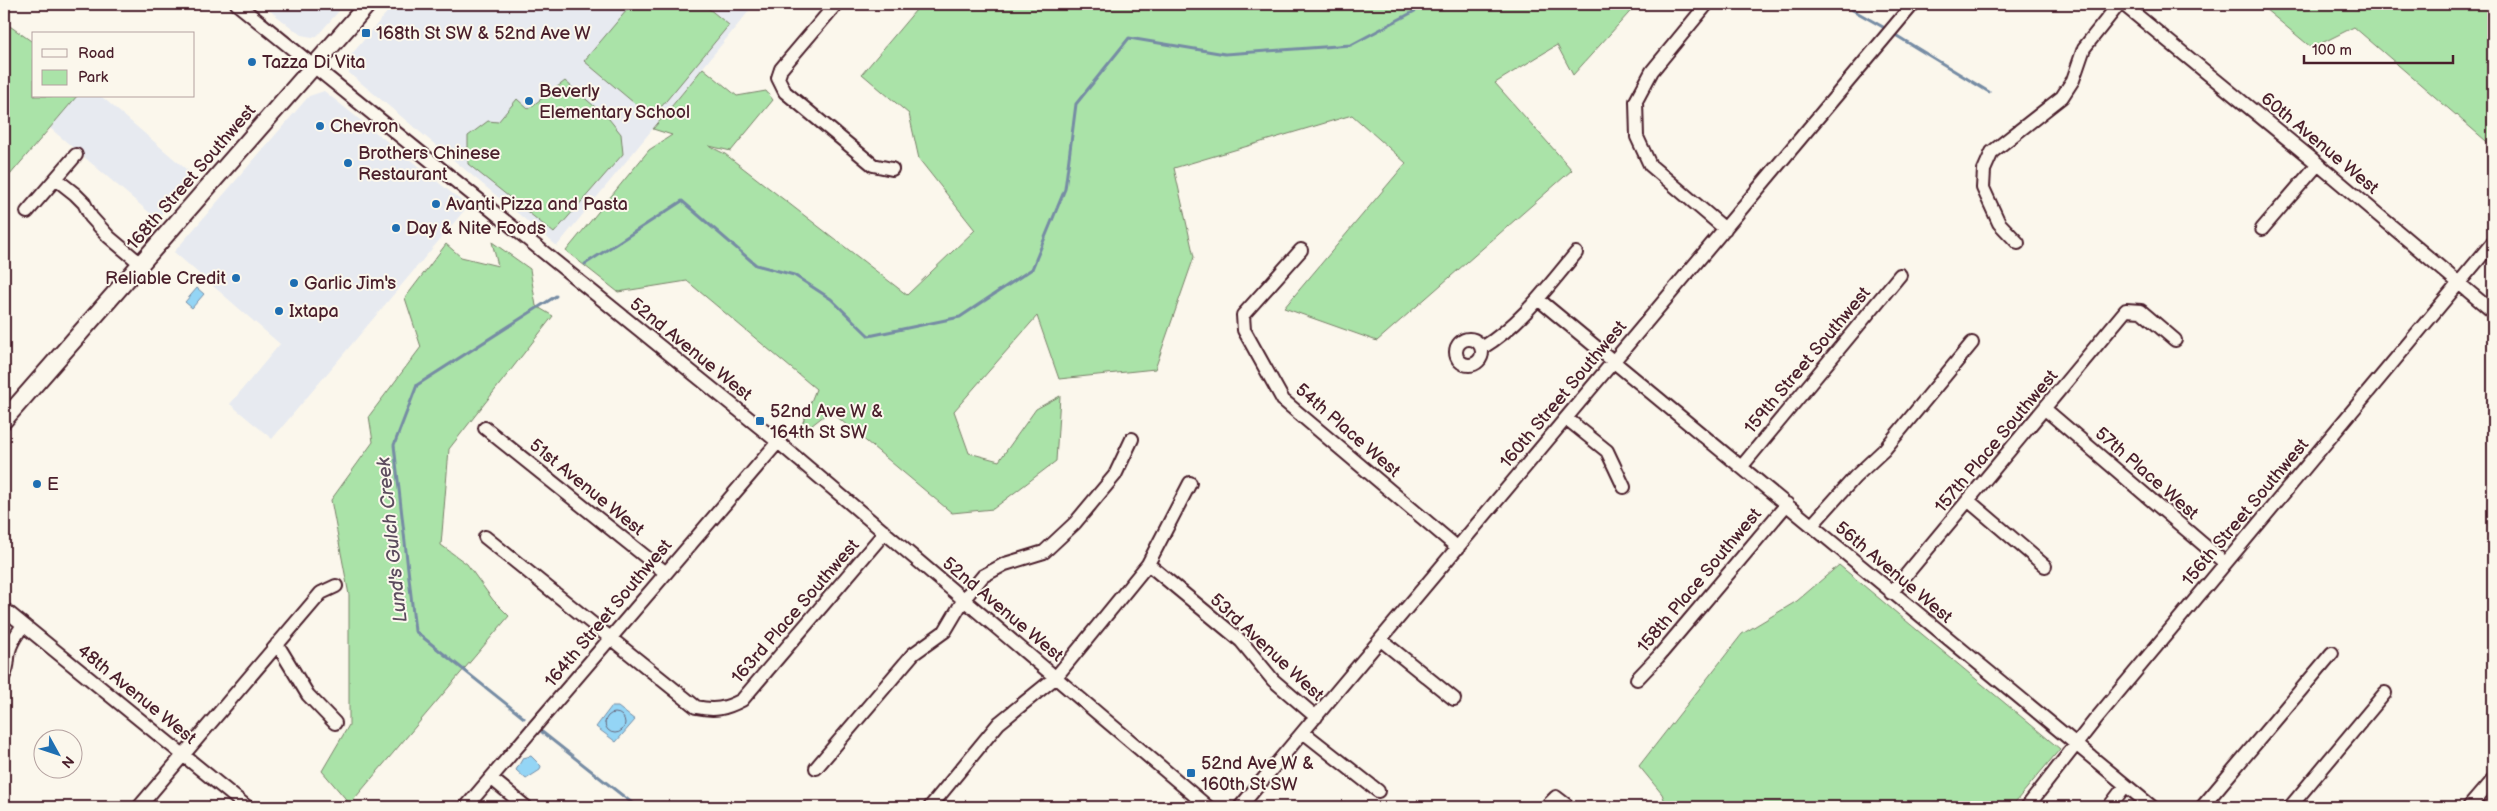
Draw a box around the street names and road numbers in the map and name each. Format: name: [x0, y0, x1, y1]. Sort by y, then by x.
street label: 60th Avenue West: [2257, 88, 2383, 199]
street label: 168th Street Southwest: [123, 100, 261, 254]
street label: 159th Street Southwest: [1740, 282, 1875, 438]
street label: 52nd Avenue West: [625, 294, 756, 405]
street label: 160th Street Southwest: [1496, 316, 1631, 472]
street label: 157th Place Southwest: [1930, 365, 2063, 517]
street label: 54th Place West: [1291, 379, 1405, 482]
street label: 57th Place West: [2091, 423, 2203, 524]
street label: 156th Street Southwest: [2178, 434, 2313, 590]
street label: 51st Avenue West: [525, 435, 649, 540]
street label: 158th Place Southwest: [1633, 504, 1766, 657]
street label: 56th Avenue West: [1831, 517, 1957, 628]
street label: 164th Street Southwest: [540, 535, 677, 691]
street label: 163rd Place Southwest: [727, 535, 864, 688]
street label: 52nd Avenue West: [938, 553, 1068, 666]
street label: 53rd Avenue West: [1205, 589, 1328, 706]
street label: 48th Avenue West: [73, 640, 201, 749]

